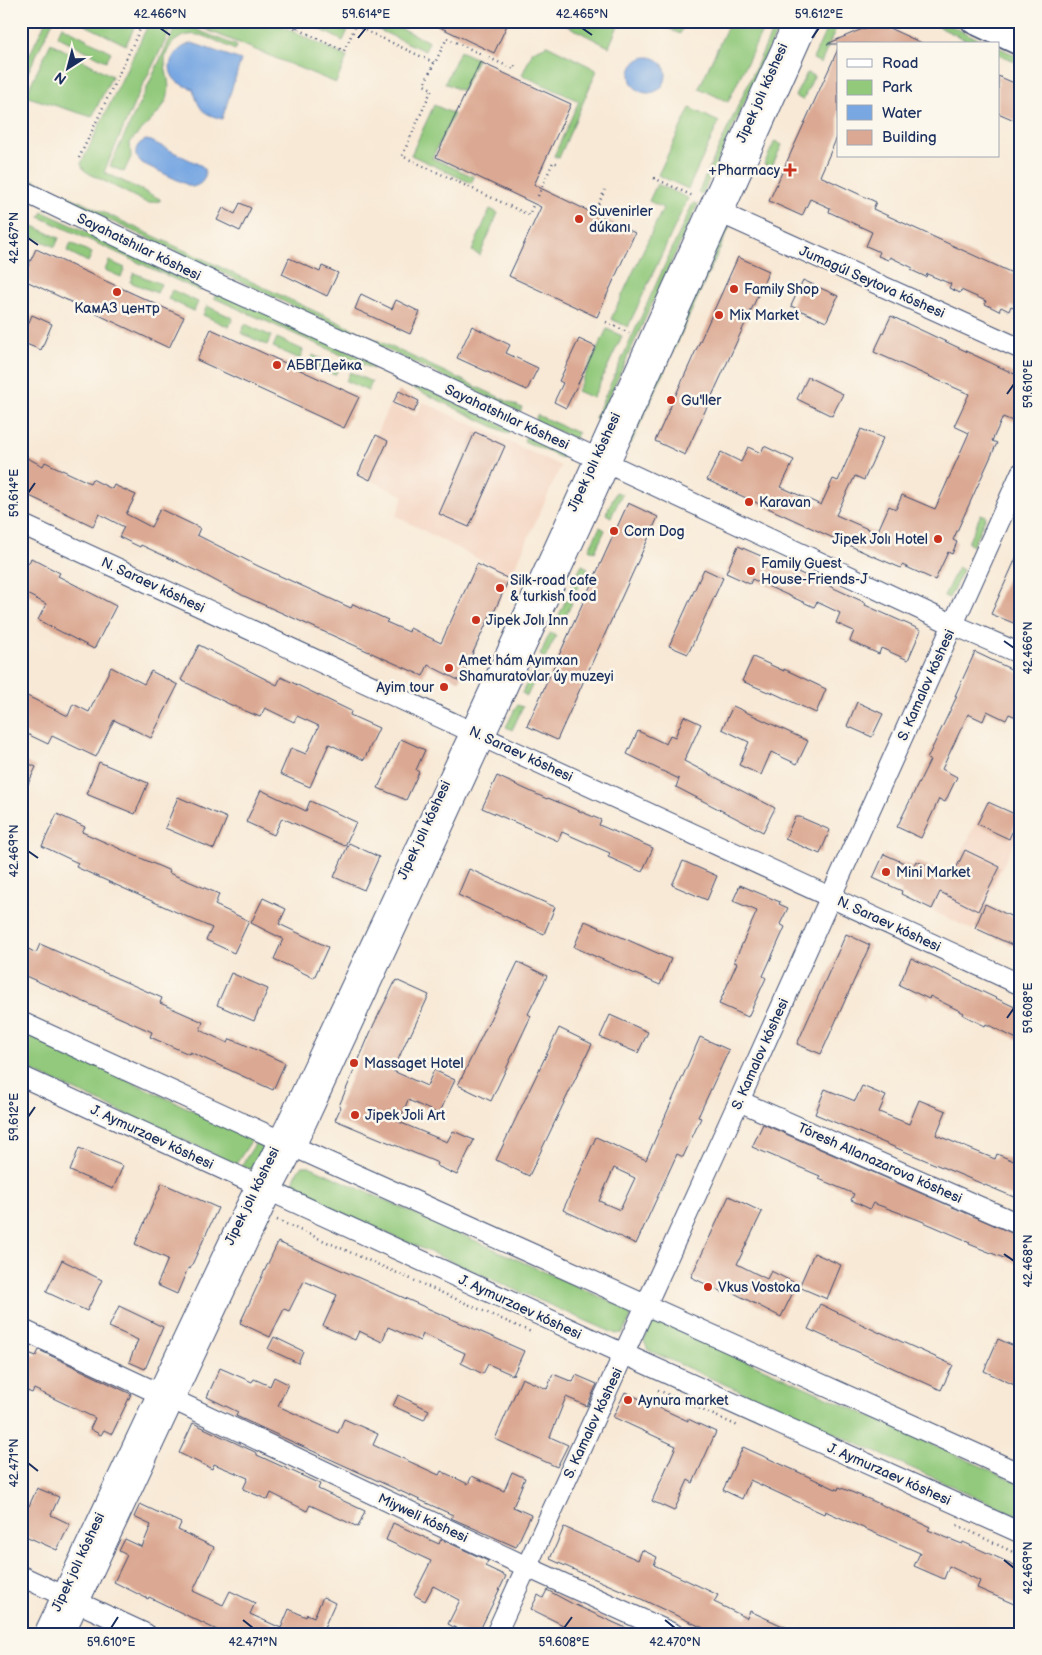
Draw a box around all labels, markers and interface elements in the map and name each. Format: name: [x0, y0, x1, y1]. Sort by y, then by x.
text: 42.466°N: [133, 7, 187, 22]
text: 59.614°E: [342, 7, 390, 22]
text: 42.465°N: [556, 7, 608, 22]
text: 59.612°E: [795, 7, 843, 22]
street label: Jipek jolı kóshesi: [732, 41, 792, 145]
north arrow: [42, 42, 92, 92]
legend: [837, 42, 1000, 158]
text: Road: [882, 54, 918, 73]
text: N: [51, 68, 70, 88]
text: Park: [882, 78, 913, 97]
text: Water: [882, 104, 922, 123]
text: Building: [882, 128, 937, 147]
place label: +Pharmacy: [708, 162, 781, 179]
marker: +Pharmacy: [784, 164, 796, 176]
place label: Suvenirler dúkanı: [589, 203, 654, 236]
street label: Sayahatshılar kóshesi: [74, 210, 204, 284]
text: 42.467°N: [7, 212, 22, 264]
marker: Suvenirler dúkanı: [573, 213, 585, 225]
street label: Jumagúl Seytova kóshesi: [796, 242, 948, 322]
place label: Family Shop: [744, 281, 819, 298]
marker: Family Shop: [728, 283, 740, 295]
marker: КамАЗ центр: [111, 286, 123, 298]
place label: КамАЗ центр: [74, 300, 160, 317]
place label: Mix Market: [729, 307, 800, 324]
marker: Mix Market: [713, 309, 725, 321]
place label: АБВГДейка: [286, 357, 363, 374]
marker: АБВГДейка: [271, 359, 283, 371]
text: 59.610°E: [1021, 360, 1036, 408]
street label: Sayahatshılar kóshesi: [442, 381, 572, 453]
place label: Gu'ller: [681, 392, 722, 409]
marker: Gu'ller: [665, 394, 677, 406]
street label: Jipek jolı kóshesi: [564, 410, 624, 514]
text: 59.614°E: [7, 469, 22, 517]
place label: Karavan: [759, 494, 811, 511]
marker: Karavan: [743, 496, 755, 508]
place label: Corn Dog: [624, 523, 685, 540]
marker: Corn Dog: [608, 525, 620, 537]
place label: Jipek Jolı Hotel: [832, 531, 928, 548]
marker: Jipek Jolı Hotel: [932, 533, 944, 545]
street label: N. Saraev kóshesi: [98, 554, 208, 616]
place label: Family Guest House-Friends-J: [761, 555, 868, 588]
marker: Family Guest House-Friends-J: [745, 565, 757, 577]
place label: Silk-road cafe & turkish food: [510, 572, 597, 605]
marker: Silk-road cafe & turkish food: [494, 582, 506, 594]
place label: Jipek Jolı Inn: [486, 612, 569, 629]
marker: Jipek Jolı Inn: [470, 614, 482, 626]
text: 42.466°N: [1021, 621, 1036, 675]
street label: S. Kamalov kóshesi: [894, 627, 958, 743]
place label: Amet hám Ayımxan Shamuratovlar úy muzeyi: [459, 652, 614, 685]
marker: Amet hám Ayımxan Shamuratovlar úy muzeyi: [443, 662, 455, 674]
place label: Ayim tour: [376, 679, 435, 696]
marker: Ayim tour: [438, 681, 450, 693]
street label: N. Saraev kóshesi: [466, 723, 576, 785]
street label: Jipek jolı kóshesi: [394, 778, 454, 882]
text: 42.469°N: [7, 825, 22, 877]
place label: Mini Market: [896, 864, 971, 881]
marker: Mini Market: [880, 866, 892, 878]
street label: N. Saraev kóshesi: [834, 893, 944, 955]
text: 59.608°E: [1021, 982, 1036, 1033]
street label: S. Kamalov kóshesi: [728, 996, 792, 1112]
place label: Massaget Hotel: [364, 1055, 464, 1072]
marker: Massaget Hotel: [348, 1057, 360, 1069]
text: 59.612°E: [7, 1093, 22, 1141]
street label: J. Aymurzaev kóshesi: [88, 1101, 216, 1173]
place label: Jipek Joli Art: [365, 1107, 446, 1124]
marker: Jipek Joli Art: [349, 1109, 361, 1121]
street label: Tóresh Allanazarova kóshesi: [795, 1119, 965, 1207]
street label: Jipek jolı kóshesi: [221, 1144, 283, 1248]
text: 42.468°N: [1021, 1235, 1036, 1287]
street label: J. Aymurzaev kóshesi: [456, 1271, 584, 1343]
place label: Vkus Vostoka: [718, 1279, 800, 1296]
marker: Vkus Vostoka: [702, 1281, 714, 1293]
street label: S. Kamalov kóshesi: [560, 1365, 626, 1481]
place label: Aynura market: [638, 1392, 729, 1409]
marker: Aynura market: [622, 1394, 634, 1406]
text: 42.471°N: [7, 1438, 22, 1488]
street label: J. Aymurzaev kóshesi: [824, 1439, 954, 1509]
street label: Miyweli kóshesi: [375, 1490, 471, 1546]
street label: Jipek jolı kóshesi: [48, 1510, 108, 1614]
text: 42.469°N: [1021, 1542, 1036, 1594]
text: 59.610°E: [87, 1635, 135, 1650]
text: 42.471°N: [228, 1635, 278, 1650]
text: 59.608°E: [539, 1635, 590, 1650]
text: 42.470°N: [649, 1635, 701, 1650]

